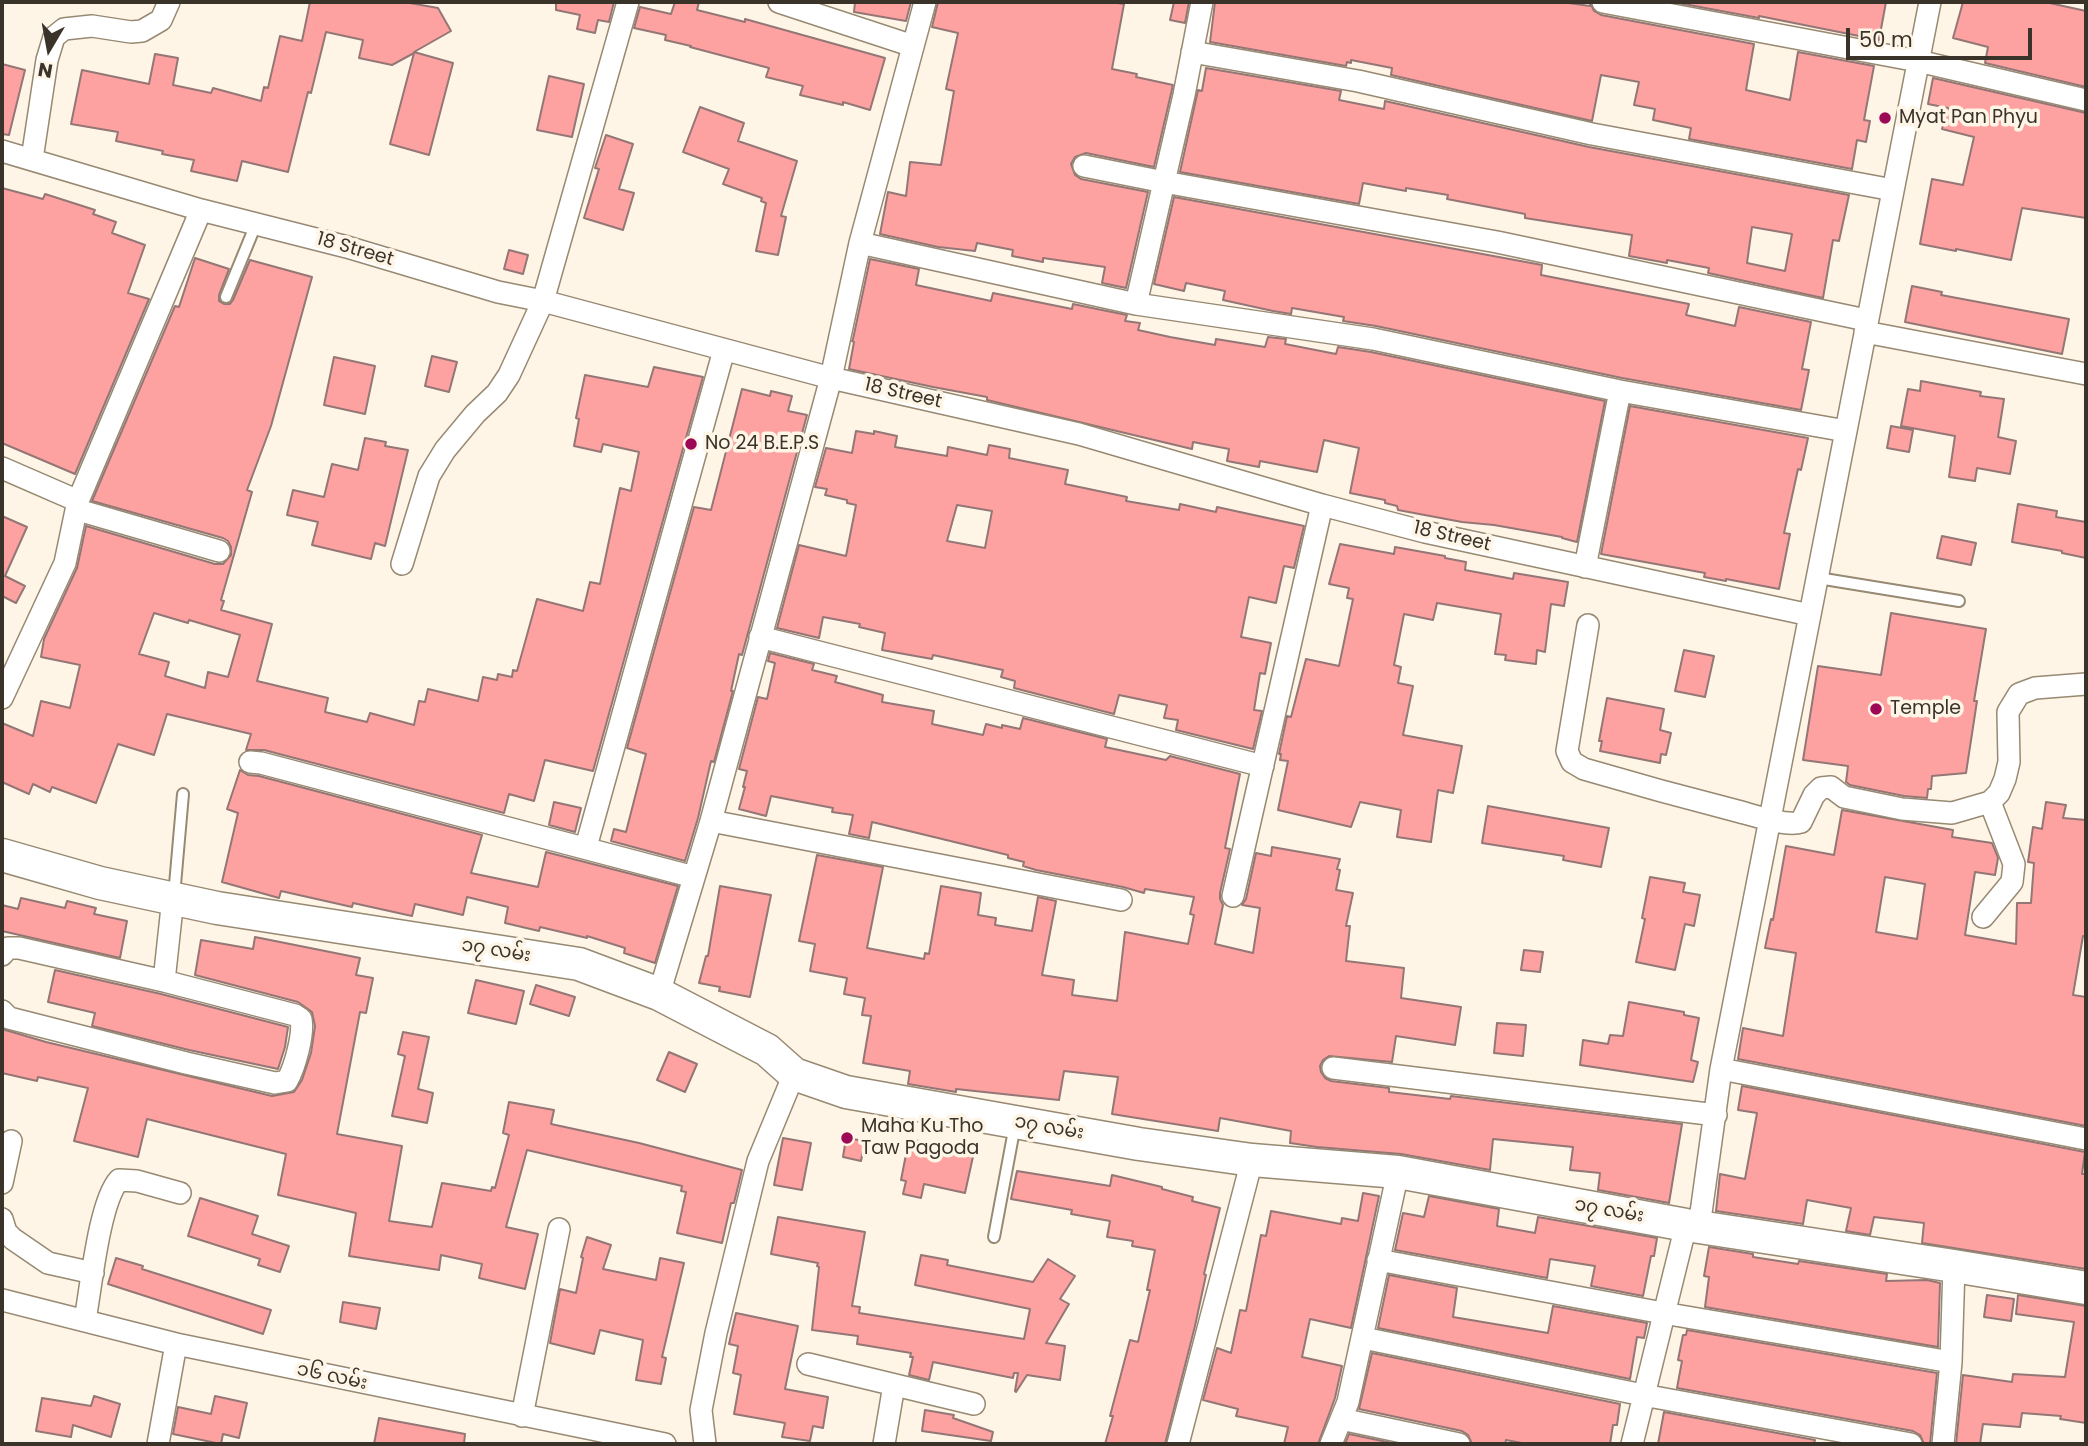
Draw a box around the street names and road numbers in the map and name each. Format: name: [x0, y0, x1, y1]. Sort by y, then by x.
street label: 18 Street: [314, 228, 396, 272]
street label: 18 Street: [862, 374, 944, 414]
street label: 18 Street: [1411, 517, 1493, 557]
street label: ၁၇ လမ်း: [460, 934, 532, 968]
street label: ၁၇ လမ်း: [1013, 1111, 1085, 1145]
street label: ၁၇ လမ်း: [1573, 1194, 1645, 1228]
street label: ၁၆ လမ်း: [295, 1358, 369, 1396]

